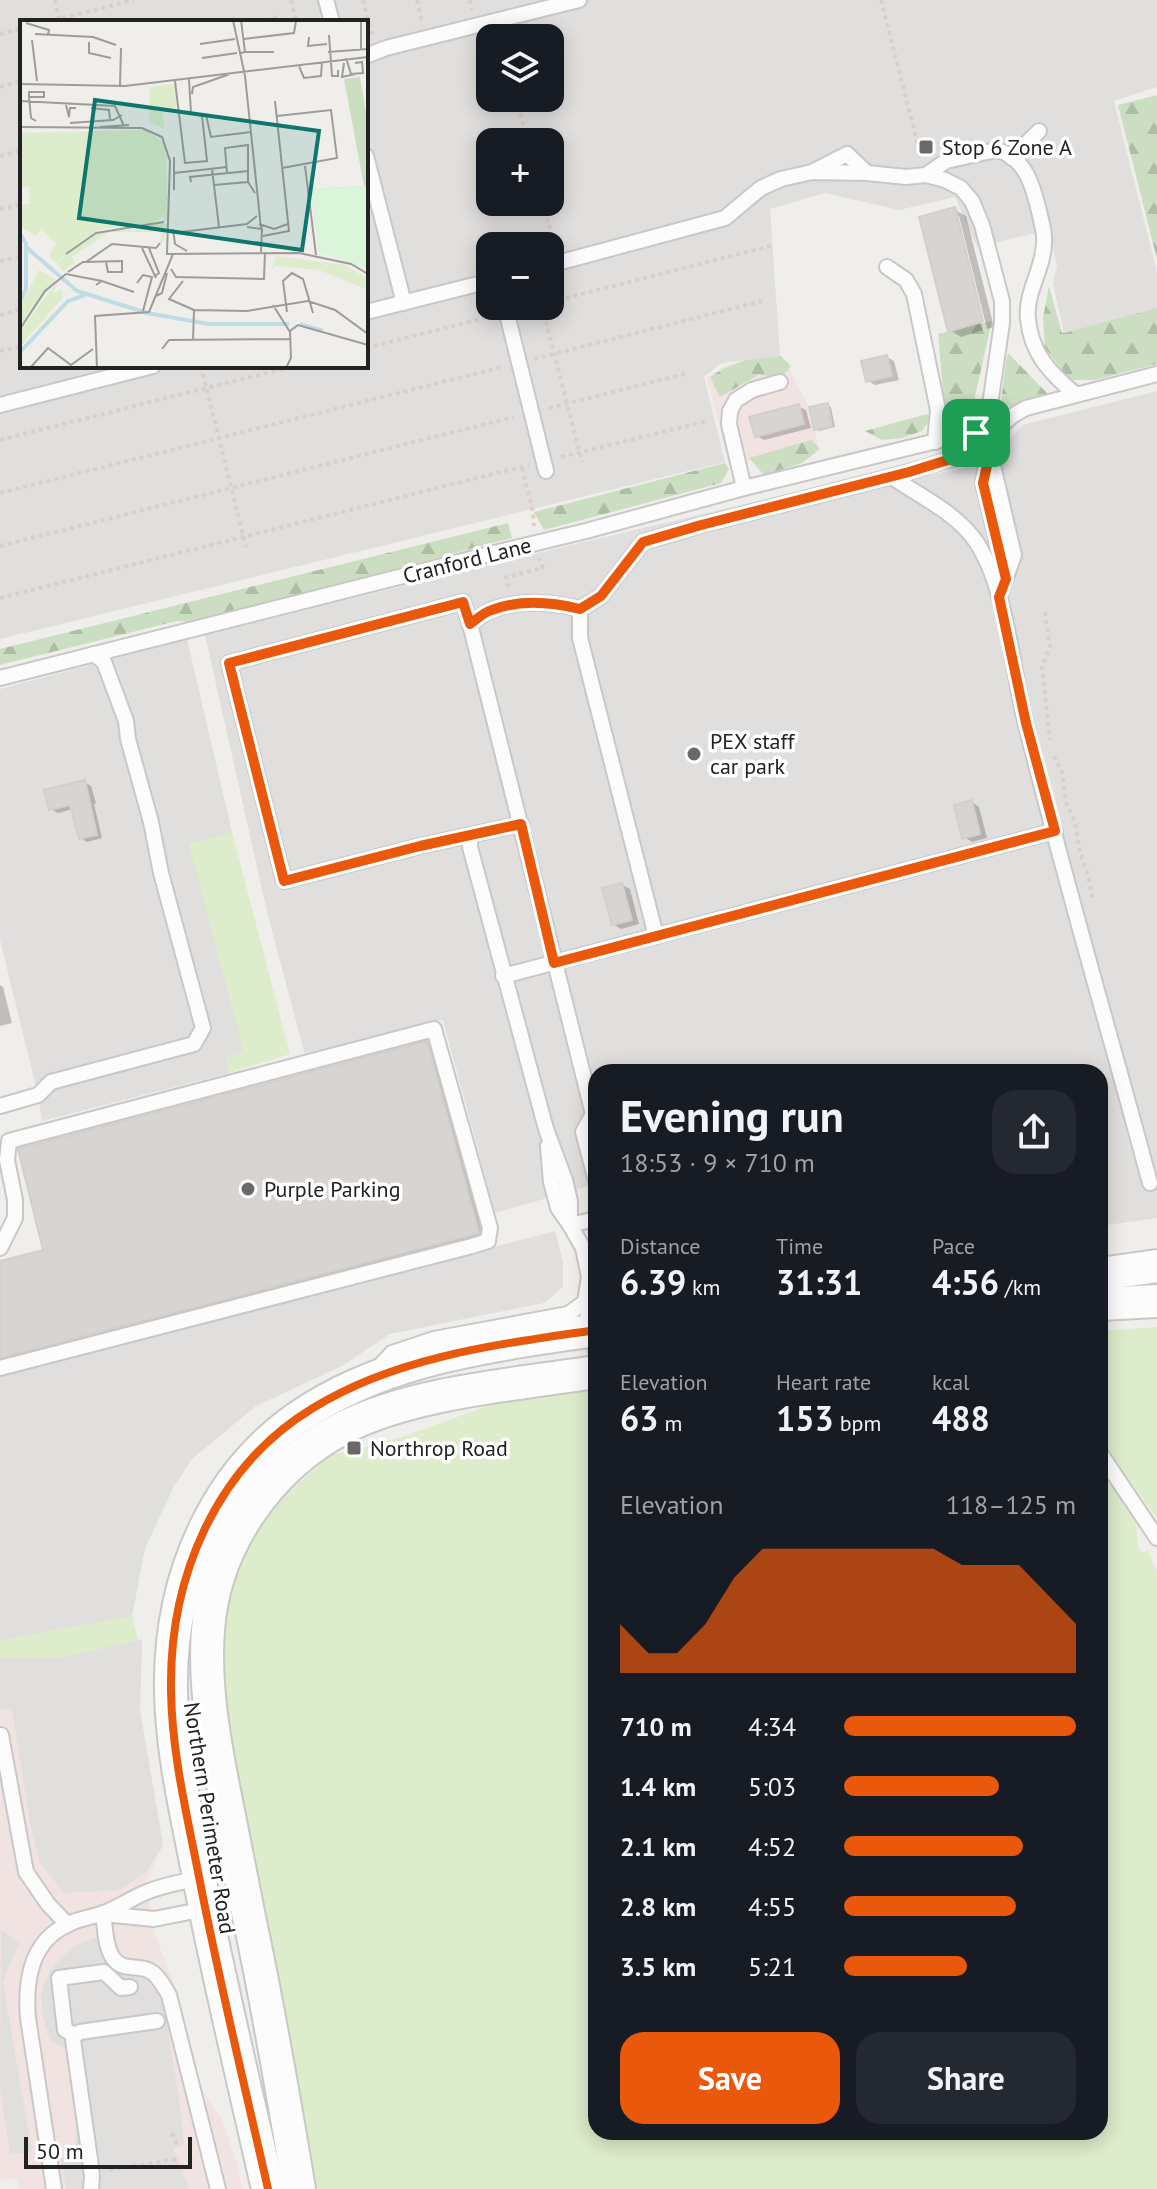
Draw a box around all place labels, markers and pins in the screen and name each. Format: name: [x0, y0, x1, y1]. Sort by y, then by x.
place label: Stop 6 Zone A: [942, 133, 1072, 161]
marker: Stop 6 Zone A: [917, 138, 935, 156]
pin: [942, 399, 1010, 467]
place label: PEX staff car park: [710, 727, 796, 780]
marker: PEX staff car park: [685, 745, 703, 763]
place label: Purple Parking: [264, 1175, 400, 1203]
marker: Purple Parking: [239, 1180, 257, 1198]
place label: Northrop Road: [370, 1434, 508, 1462]
marker: Northrop Road: [345, 1439, 363, 1457]

